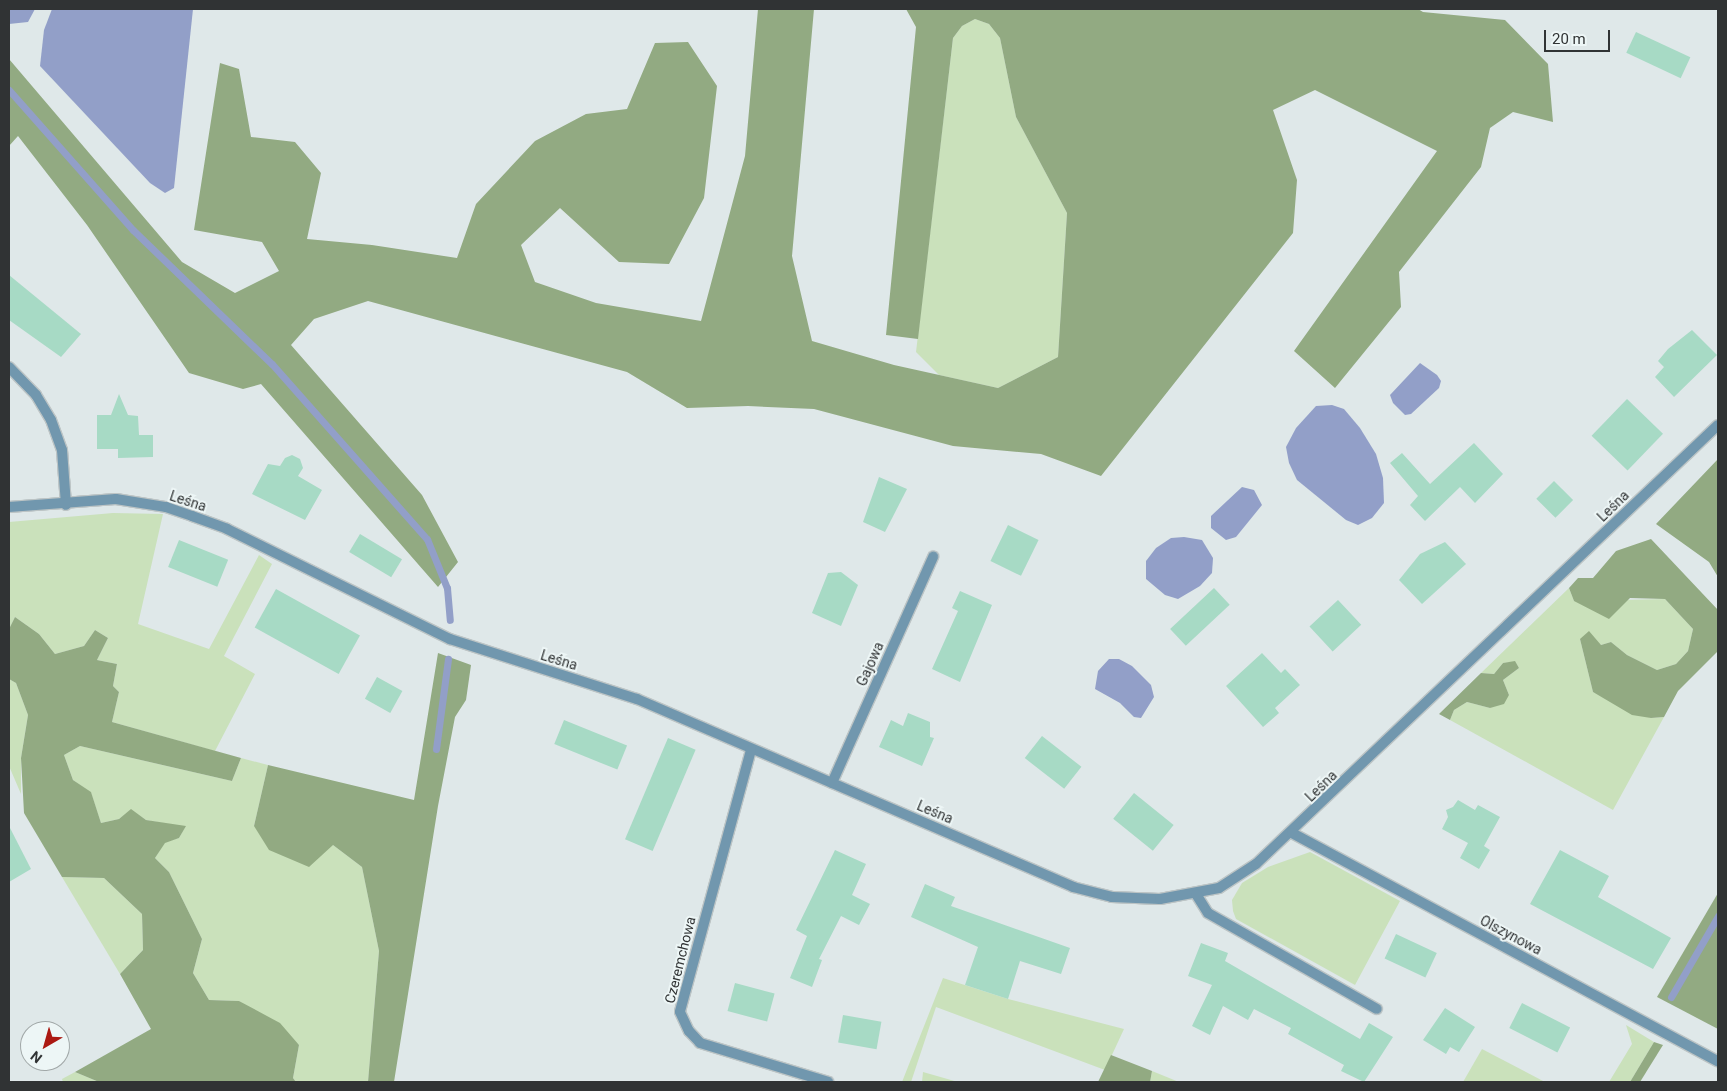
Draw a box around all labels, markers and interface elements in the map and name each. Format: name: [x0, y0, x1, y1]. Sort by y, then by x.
scale bar: [1547, 20, 1613, 52]
text: 20 m: [1552, 30, 1586, 48]
street label: Leśna: [168, 487, 208, 515]
street label: Leśna: [1594, 487, 1632, 525]
street label: Gajowa: [853, 639, 887, 689]
street label: Leśna: [539, 646, 579, 674]
street label: Leśna: [1302, 767, 1340, 805]
street label: Leśna: [914, 797, 956, 827]
street label: Olszynowa: [1477, 912, 1545, 958]
street label: Czeremchowa: [661, 915, 699, 1005]
north arrow: [20, 1021, 70, 1071]
text: N: [28, 1048, 45, 1066]

